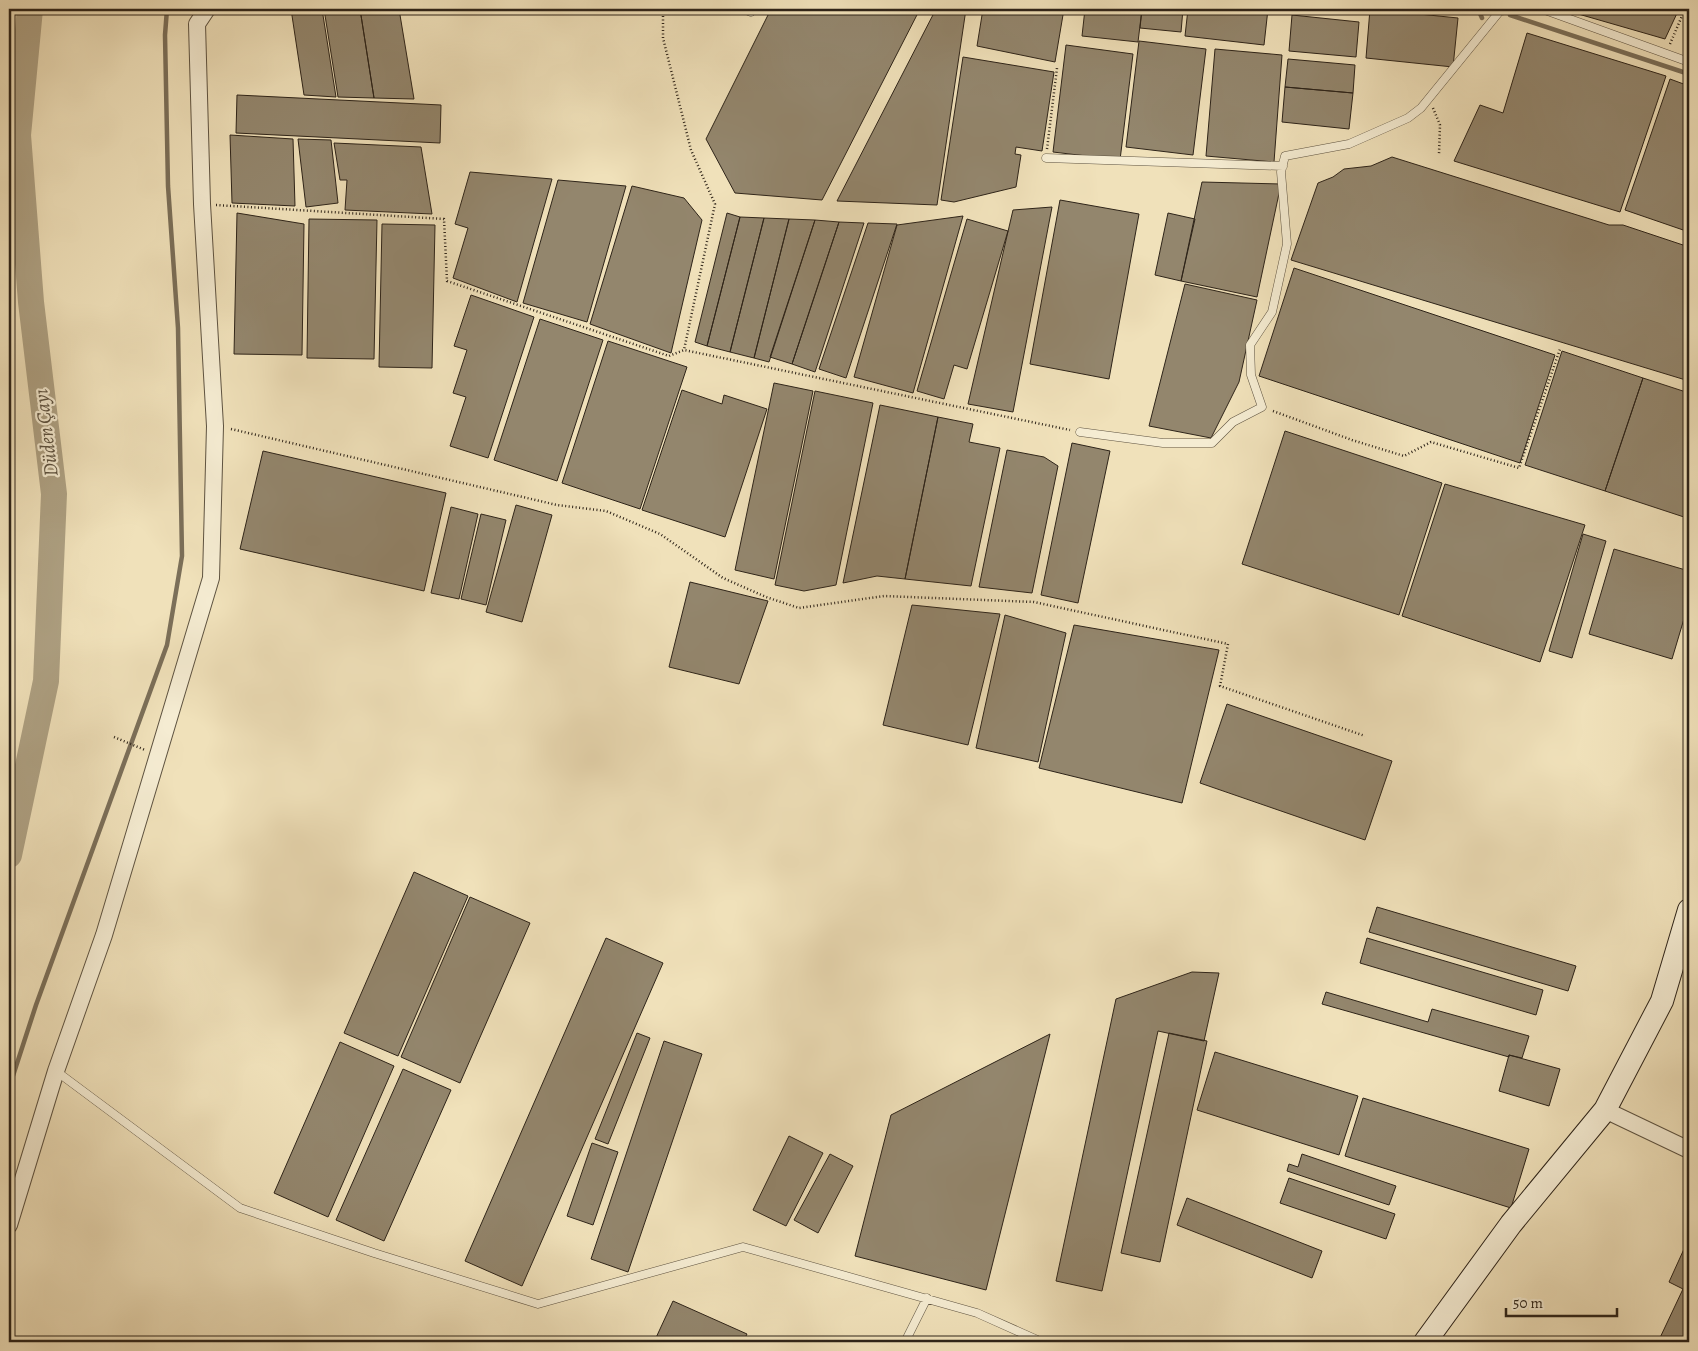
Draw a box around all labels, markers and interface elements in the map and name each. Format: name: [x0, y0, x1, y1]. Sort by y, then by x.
water label: Düden Çayı: [27, 388, 65, 478]
scale bar: [1506, 1286, 1617, 1318]
text: 50 m: [1513, 1293, 1543, 1313]

